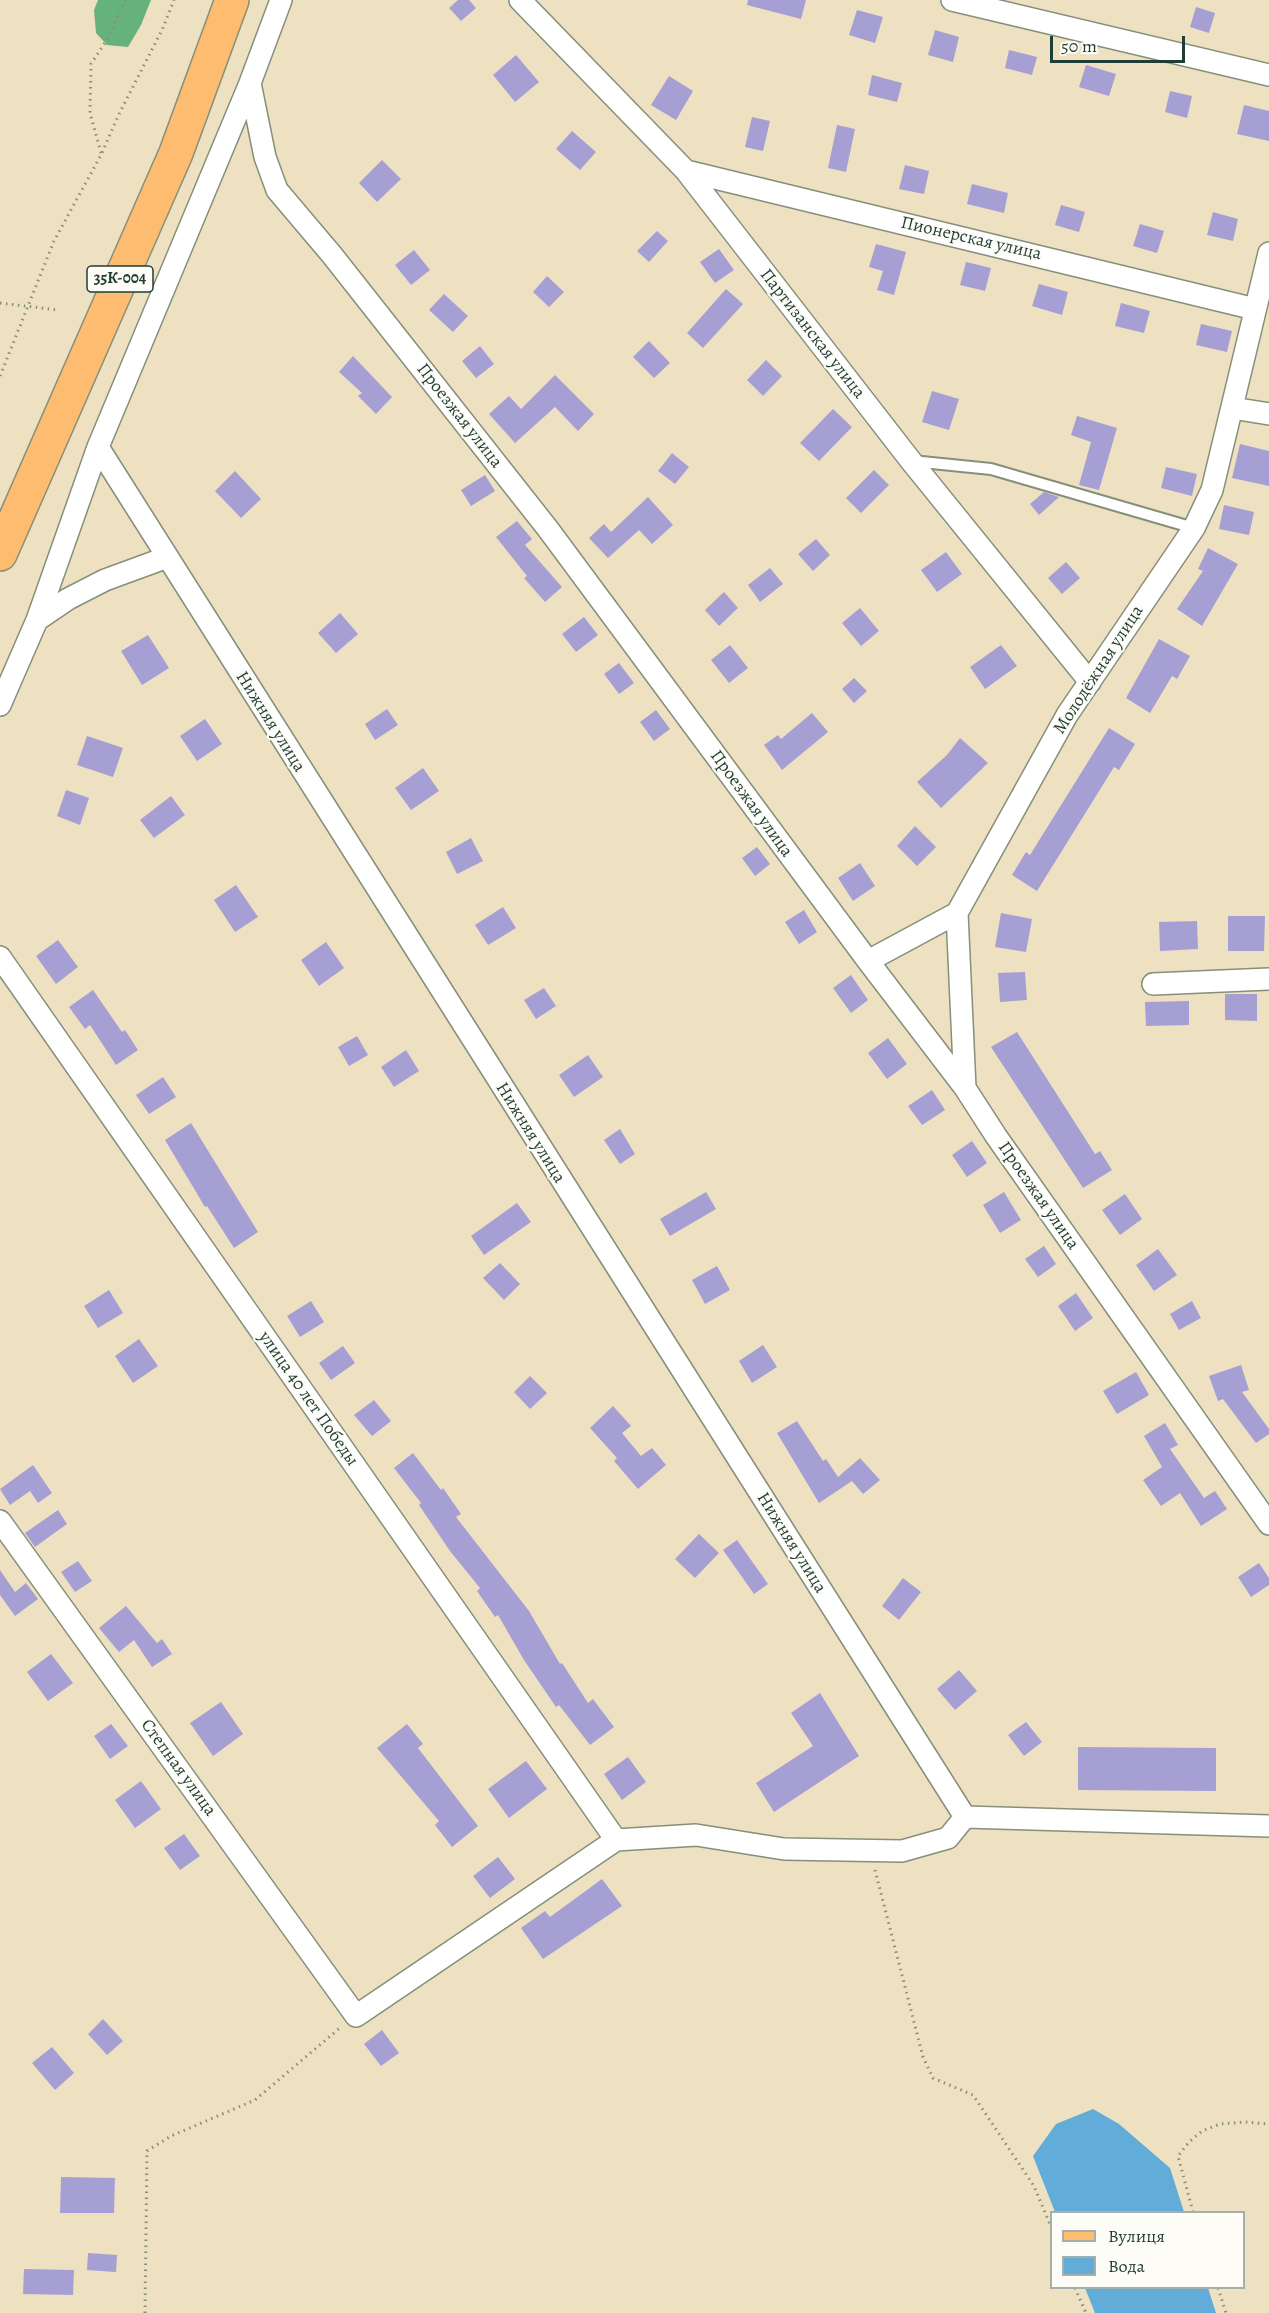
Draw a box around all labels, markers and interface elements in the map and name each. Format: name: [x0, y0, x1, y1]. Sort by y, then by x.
scale bar: [1053, 24, 1188, 62]
text: 50 m: [1061, 34, 1097, 58]
street label: Пионерская улица: [899, 212, 1043, 266]
street label: Партизанская улица: [755, 265, 869, 403]
road number: 35К-004: [87, 266, 153, 292]
street label: Проезжая улица: [411, 359, 507, 473]
street label: Молодёжная улица: [1049, 602, 1149, 738]
street label: Нижняя улица: [230, 668, 310, 776]
street label: Проезжая улица: [705, 746, 797, 862]
street label: Нижняя улица: [490, 1079, 570, 1187]
street label: Проезжая улица: [993, 1138, 1083, 1254]
street label: улица 40 лет Победы: [253, 1327, 363, 1471]
street label: Нижняя улица: [751, 1489, 831, 1597]
street label: Степная улица: [136, 1715, 220, 1821]
legend: [1050, 2211, 1245, 2289]
text: Вулиця: [1108, 2224, 1165, 2248]
text: Вода: [1108, 2254, 1145, 2278]

